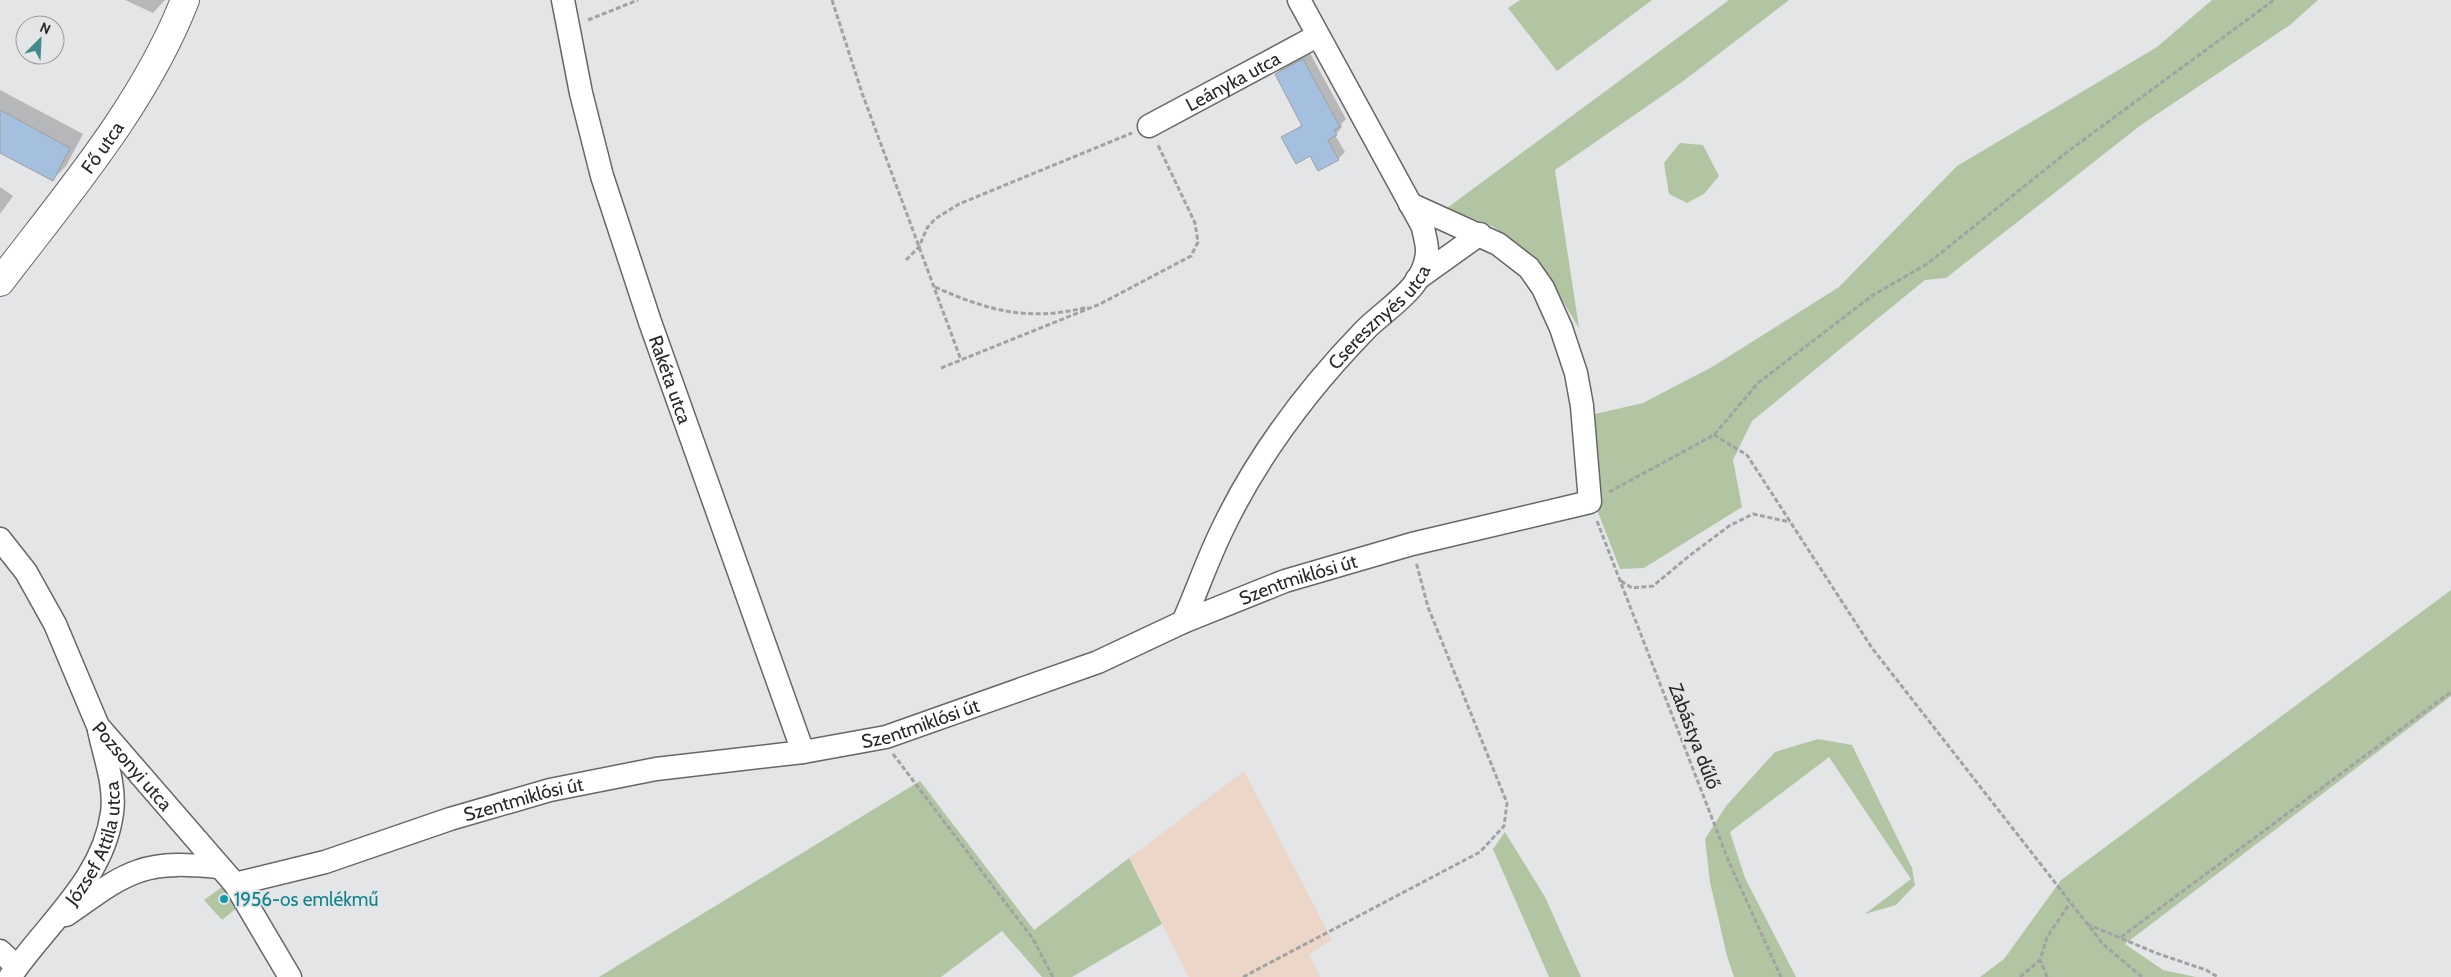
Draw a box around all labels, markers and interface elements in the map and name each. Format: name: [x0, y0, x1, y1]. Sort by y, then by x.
north arrow: [15, 15, 65, 65]
text: N: [37, 18, 53, 38]
street label: Leányka utca: [1182, 47, 1284, 116]
street label: Fő utca: [76, 117, 129, 178]
street label: Cseresznyés utca: [1323, 262, 1435, 374]
street label: Rakéta utca: [644, 332, 696, 427]
street label: Szentmiklósi út: [1236, 549, 1360, 610]
street label: Zabástya dűlő: [1664, 680, 1725, 792]
street label: Szentmiklósi út: [860, 694, 983, 753]
street label: Pozsonyi utca: [87, 717, 177, 815]
street label: Szentmiklósi út: [461, 773, 586, 826]
street label: József Attila utca: [60, 780, 125, 911]
place label: 1956-os emlékmű: [234, 888, 378, 911]
marker: 1956-os emlékmű: [218, 893, 230, 905]

